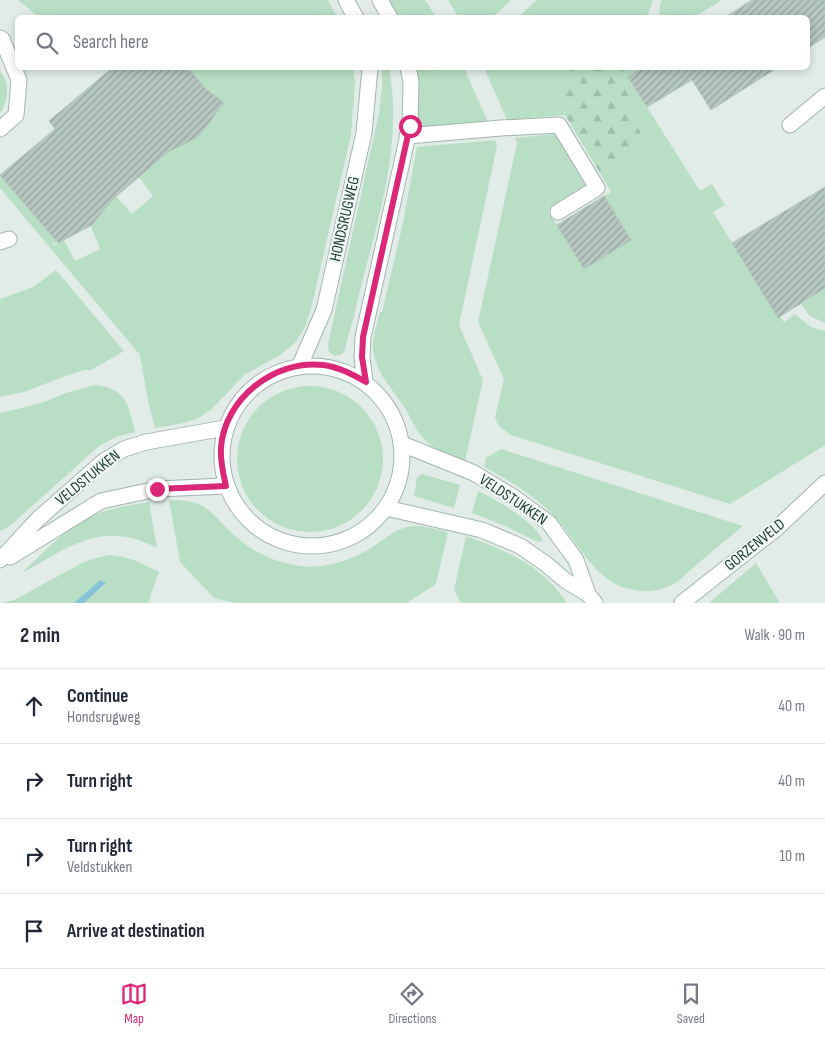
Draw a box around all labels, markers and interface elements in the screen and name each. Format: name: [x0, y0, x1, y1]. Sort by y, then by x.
search box: [15, 15, 810, 70]
icon: search: [33, 29, 61, 57]
text: Search here: [73, 31, 149, 54]
route start: [399, 115, 422, 138]
street label: HONDSRUGWEG: [326, 175, 364, 263]
street label: VELDSTUKKEN: [52, 446, 124, 510]
street label: VELDSTUKKEN: [475, 470, 551, 530]
route end: [146, 478, 169, 501]
street label: GORZENVELD: [721, 515, 789, 575]
text: 2 min: [20, 623, 60, 648]
text: Walk · 90 m: [744, 626, 805, 645]
text: Continue: [67, 685, 128, 708]
icon: ahead: [20, 692, 48, 720]
text: 40 m: [778, 697, 805, 716]
text: Hondsrugweg: [67, 708, 140, 727]
icon: right: [20, 767, 48, 795]
text: Turn right: [67, 770, 132, 793]
text: 40 m: [778, 772, 805, 791]
text: Turn right: [67, 835, 132, 858]
icon: right: [20, 842, 48, 870]
text: 10 m: [779, 847, 805, 866]
text: Veldstukken: [67, 858, 132, 877]
icon: arrive: [20, 917, 48, 945]
text: Arrive at destination: [67, 920, 205, 943]
tab: Map: [120, 980, 148, 1027]
tab: Directions: [388, 980, 437, 1027]
tab: Saved: [677, 980, 705, 1027]

